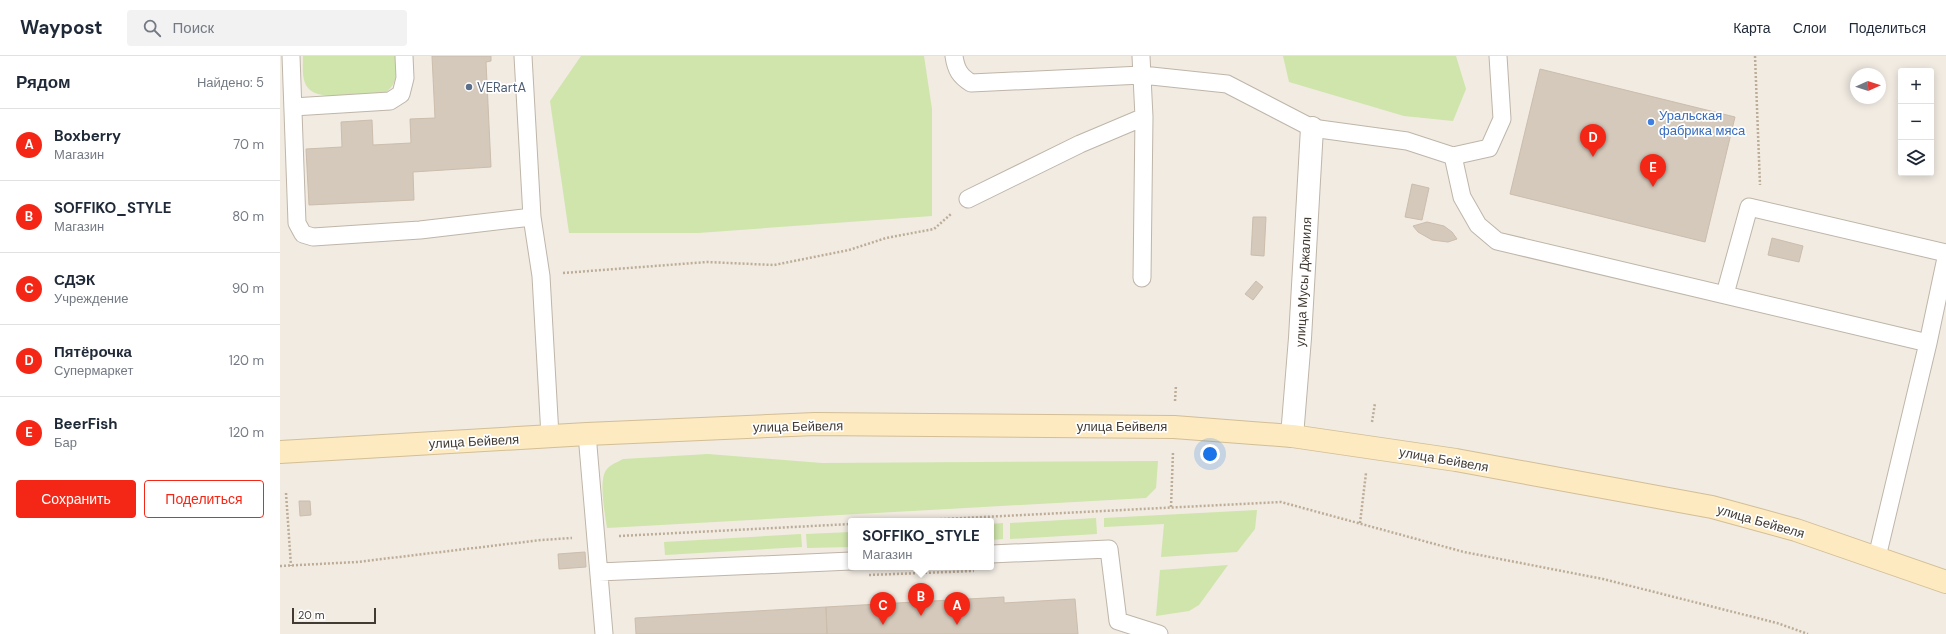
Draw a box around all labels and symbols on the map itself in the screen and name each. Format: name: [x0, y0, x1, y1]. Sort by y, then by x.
north arrow: [1850, 68, 1886, 104]
place label: VERartA: [477, 79, 527, 96]
marker: VERartA: [464, 82, 474, 92]
place label: Уральская фабрика мяса: [1659, 107, 1746, 139]
marker: Уральская фабрика мяса: [1646, 117, 1656, 127]
pin: D: [1580, 124, 1606, 157]
pin: E: [1640, 154, 1666, 187]
street label: улица Мусы Джалиля: [1292, 217, 1315, 347]
street label: улица Бейвеля: [753, 417, 843, 436]
street label: улица Бейвеля: [1077, 418, 1167, 435]
street label: улица Бейвеля: [428, 431, 520, 452]
street label: улица Бейвеля: [1398, 443, 1490, 476]
your location: [1200, 444, 1220, 464]
street label: улица Бейвеля: [1715, 501, 1807, 542]
pin: B: [908, 583, 934, 616]
pin: C: [870, 592, 896, 625]
pin: A: [944, 592, 970, 625]
scale bar: [292, 606, 376, 625]

